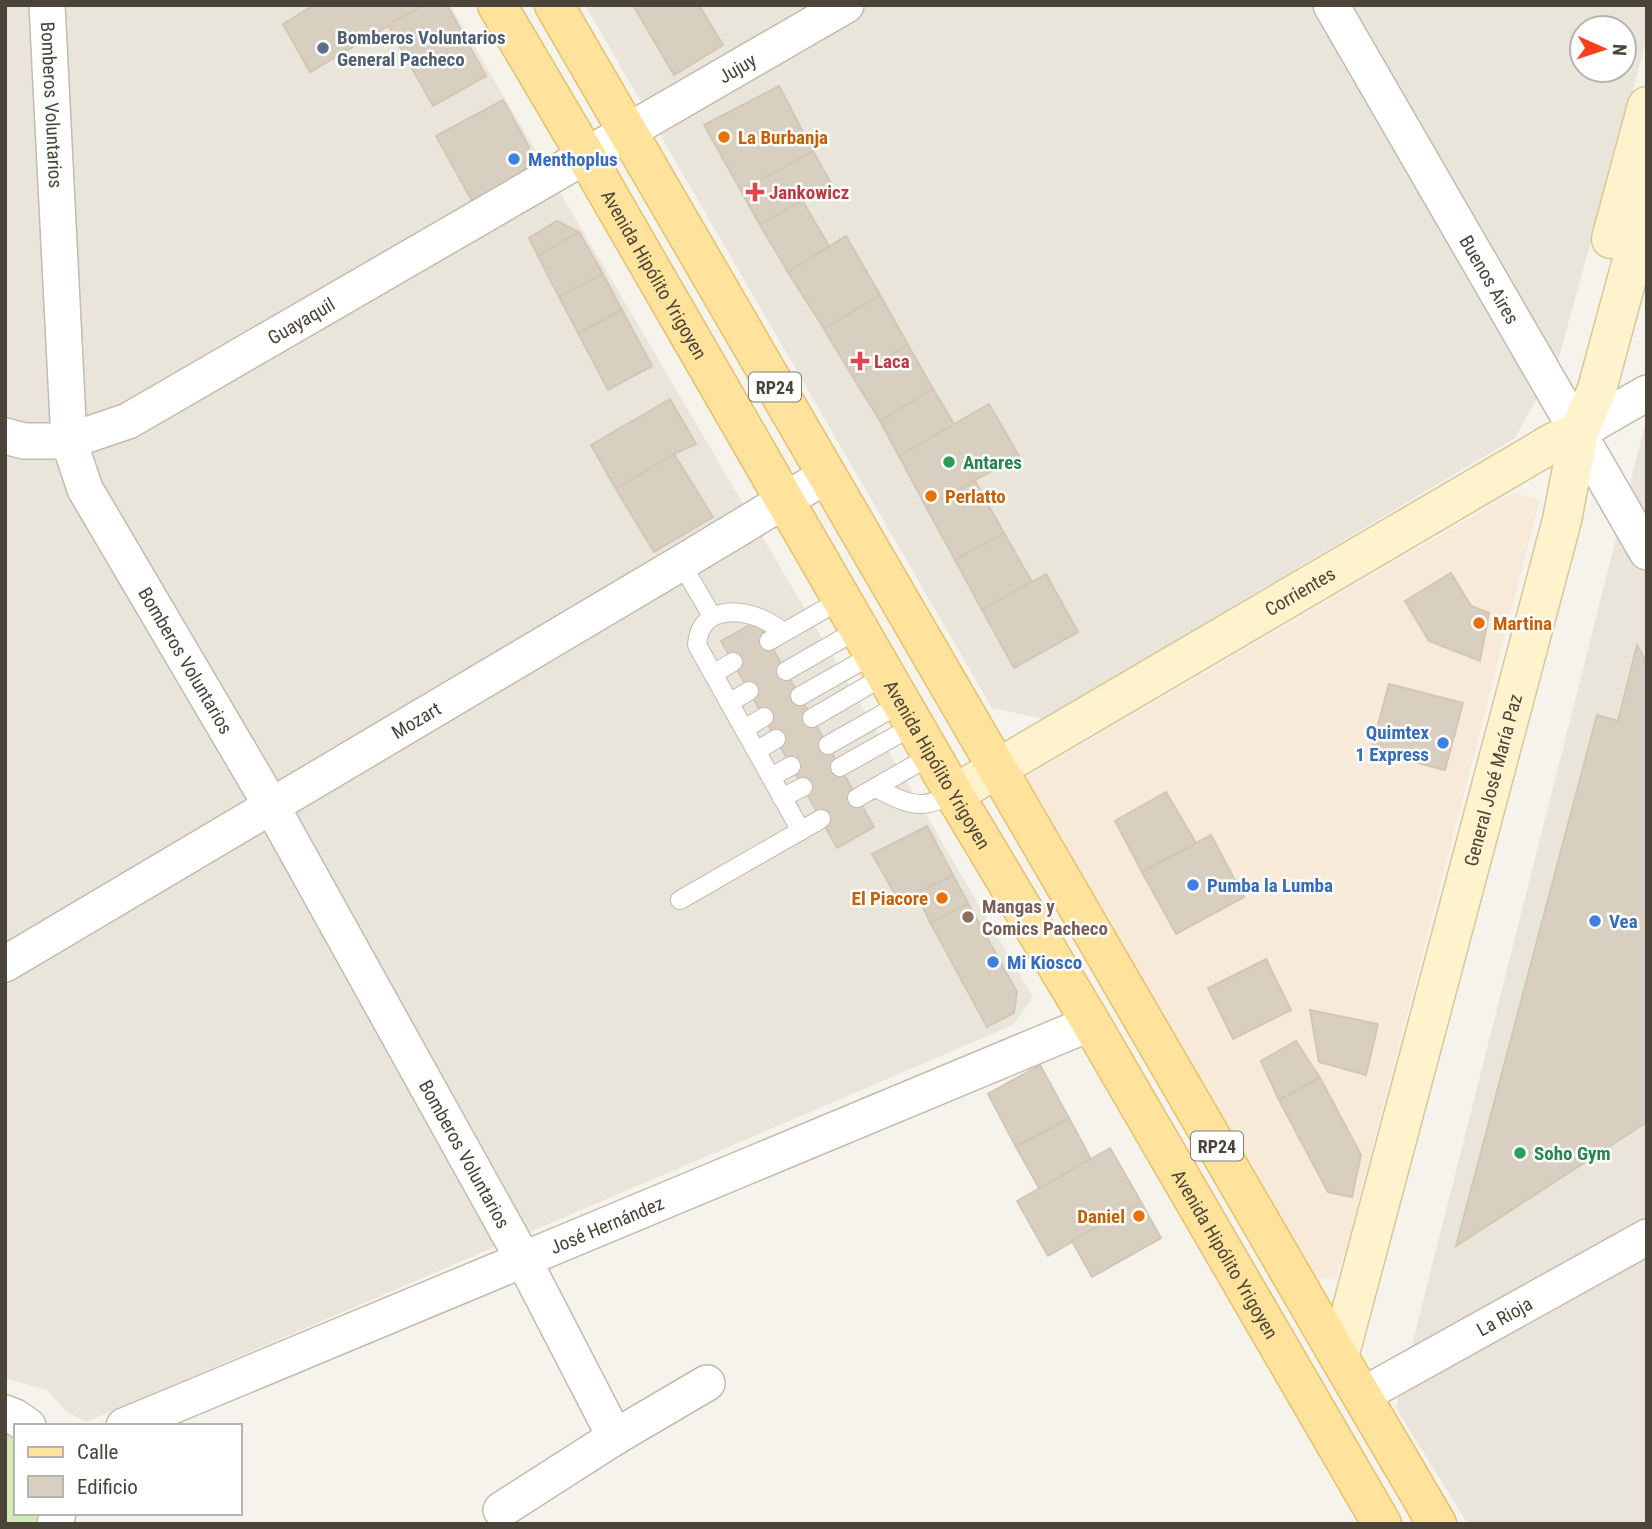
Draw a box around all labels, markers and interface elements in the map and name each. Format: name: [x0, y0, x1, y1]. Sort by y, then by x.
north arrow: [1568, 14, 1638, 84]
street label: Bomberos Voluntarios: [36, 21, 68, 189]
place label: Bomberos Voluntarios General Pacheco: [337, 26, 506, 71]
marker: Bomberos Voluntarios General Pacheco: [315, 40, 331, 56]
text: N: [1608, 43, 1631, 56]
street label: Jujuy: [714, 48, 760, 88]
place label: La Burbanja: [738, 126, 828, 149]
marker: La Burbanja: [716, 129, 732, 145]
place label: Menthoplus: [528, 148, 618, 171]
marker: Menthoplus: [506, 151, 522, 167]
place label: Jankowicz: [769, 181, 849, 204]
marker: Jankowicz: [747, 184, 763, 200]
street label: Avenida Hipólito Yrigoyen: [596, 186, 712, 363]
street label: Buenos Aires: [1455, 231, 1524, 328]
street label: Guayaquil: [263, 292, 339, 349]
place label: Laca: [874, 350, 910, 373]
marker: Laca: [852, 353, 868, 369]
road number: RP24: [749, 372, 801, 402]
place label: Antares: [963, 451, 1022, 474]
marker: Antares: [941, 454, 957, 470]
place label: Perlatto: [945, 485, 1006, 508]
marker: Perlatto: [923, 488, 939, 504]
street label: Corrientes: [1261, 562, 1339, 621]
street label: Bomberos Voluntarios: [134, 583, 238, 738]
place label: Martina: [1493, 612, 1552, 635]
marker: Martina: [1471, 615, 1487, 631]
street label: Avenida Hipólito Yrigoyen: [879, 676, 996, 853]
street label: General José María Paz: [1459, 691, 1527, 869]
street label: Mozart: [387, 697, 445, 744]
place label: Quimtex 1 Express: [1355, 721, 1429, 766]
marker: Quimtex 1 Express: [1435, 735, 1451, 751]
place label: Pumba la Lumba: [1207, 874, 1333, 897]
marker: Pumba la Lumba: [1185, 877, 1201, 893]
place label: El Piacore: [852, 887, 928, 910]
marker: El Piacore: [934, 890, 950, 906]
place label: Mangas y Comics Pacheco: [982, 895, 1108, 940]
marker: Mangas y Comics Pacheco: [960, 909, 976, 925]
place label: Vea: [1609, 910, 1638, 933]
marker: Vea: [1587, 913, 1603, 929]
place label: Mi Kiosco: [1007, 951, 1082, 974]
marker: Mi Kiosco: [985, 954, 1001, 970]
street label: Bomberos Voluntarios: [414, 1076, 515, 1232]
road number: RP24: [1191, 1132, 1243, 1161]
place label: Soho Gym: [1534, 1142, 1611, 1165]
marker: Soho Gym: [1512, 1145, 1528, 1161]
street label: Avenida Hipólito Yrigoyen: [1167, 1166, 1283, 1343]
street label: José Hernández: [546, 1191, 667, 1259]
place label: Daniel: [1077, 1205, 1125, 1228]
marker: Daniel: [1131, 1208, 1147, 1224]
street label: La Rioja: [1473, 1292, 1536, 1341]
legend: [14, 1424, 242, 1515]
text: Calle: [77, 1440, 119, 1464]
text: Edificio: [77, 1475, 138, 1499]

